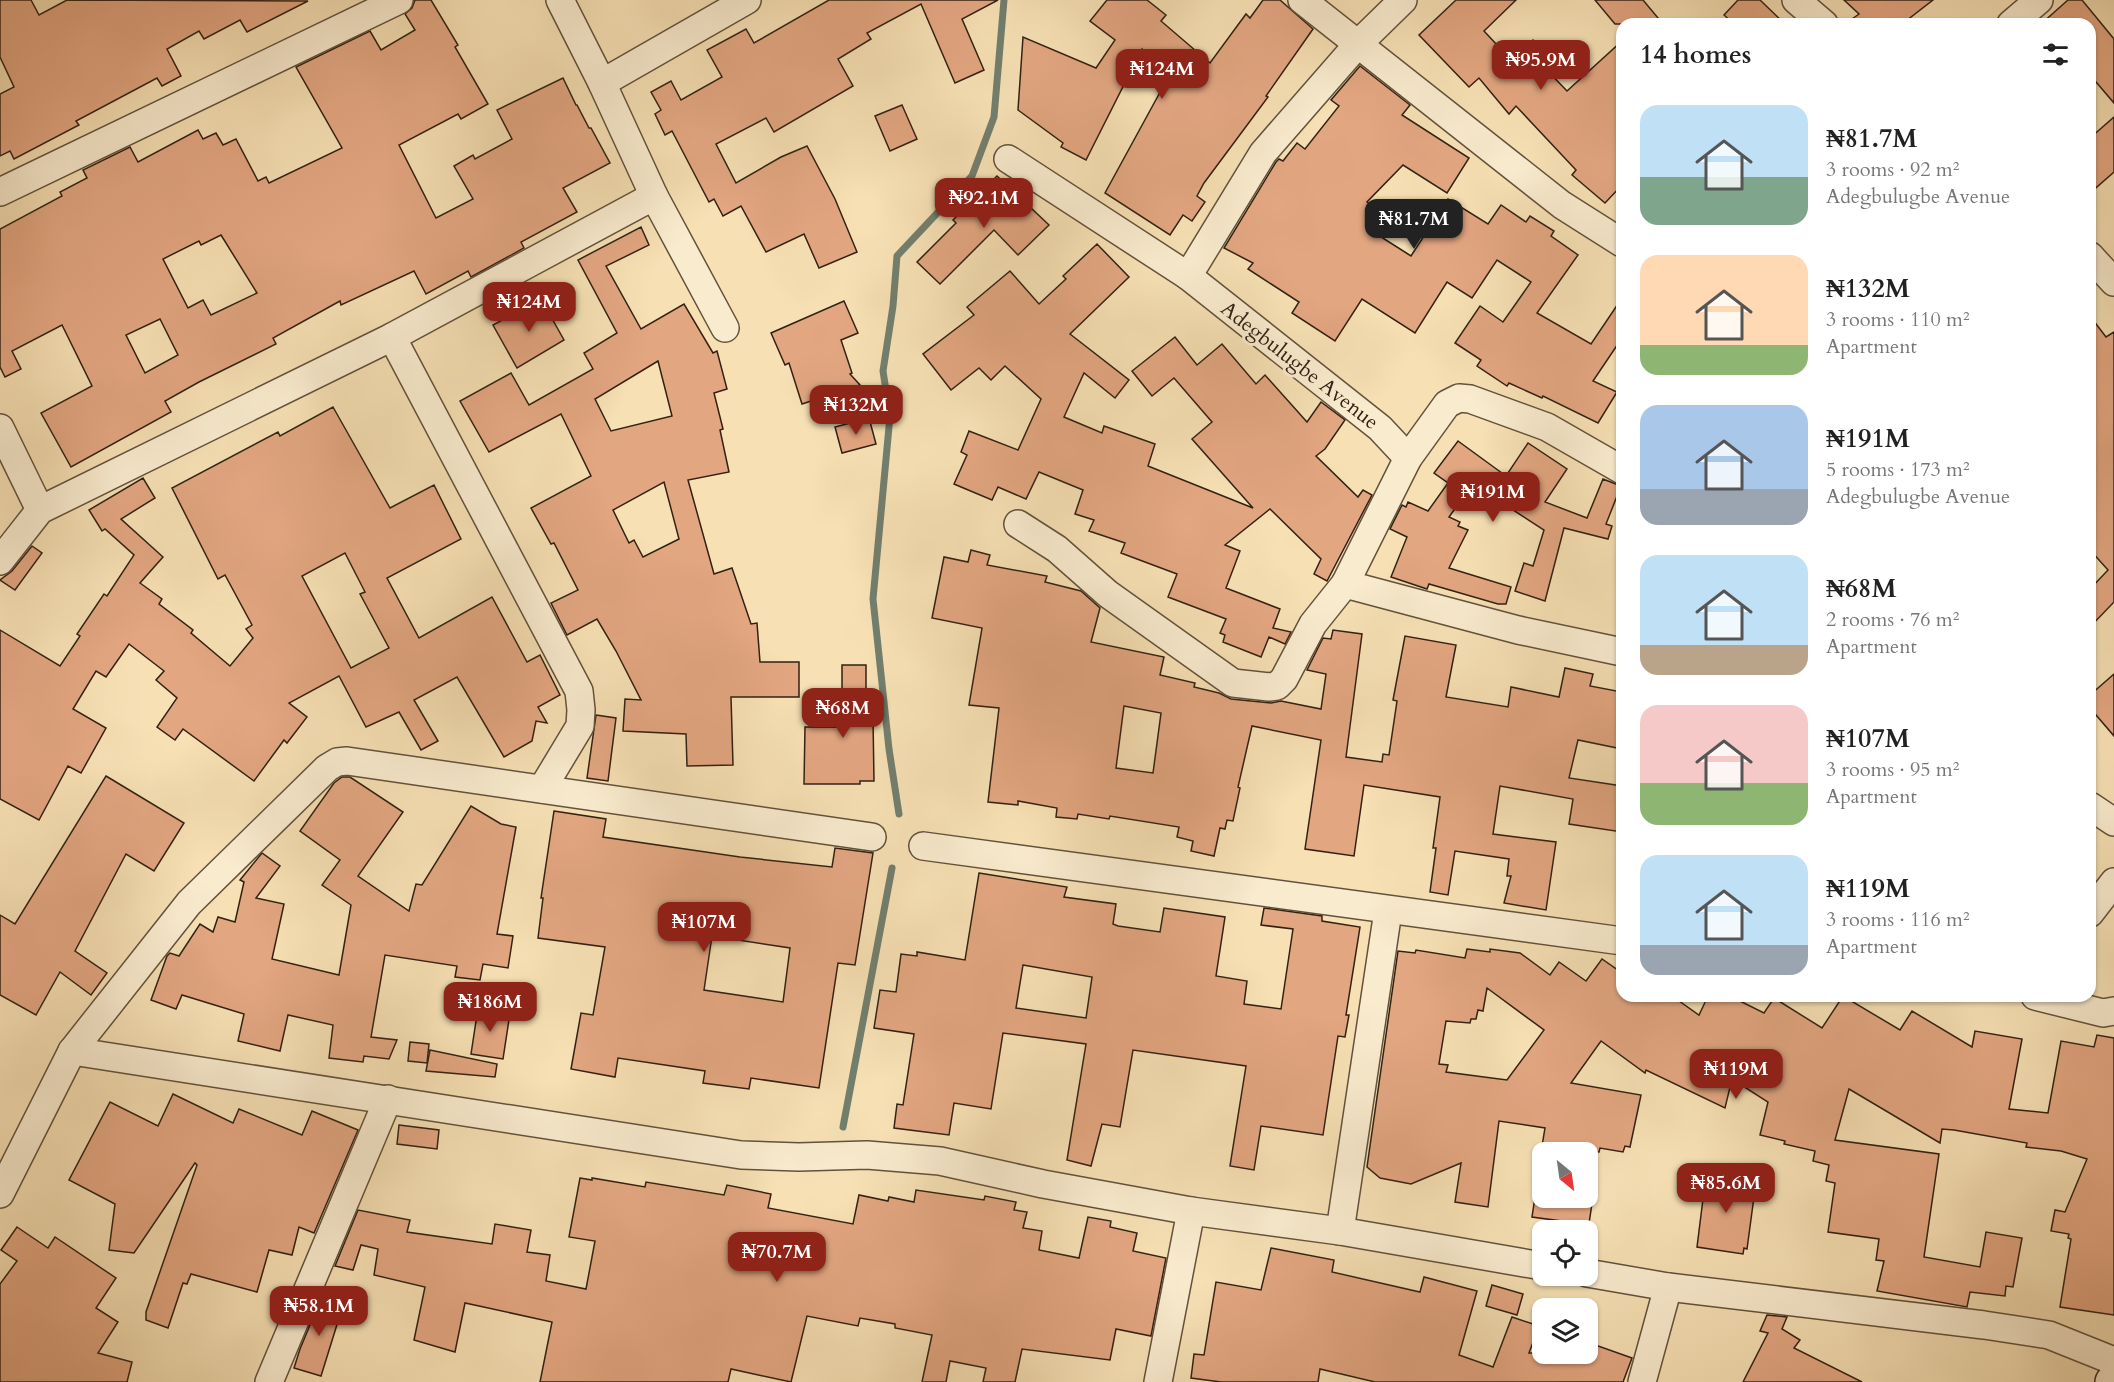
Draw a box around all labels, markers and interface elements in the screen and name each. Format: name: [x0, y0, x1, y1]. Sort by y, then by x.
text: 14 homes: [1640, 37, 1751, 72]
icon: filters: [2039, 38, 2072, 71]
pin: ₦95.9M: [1492, 40, 1590, 91]
text: ₦95.9M: [1506, 46, 1576, 73]
pin: ₦124M: [1120, 49, 1204, 100]
text: ₦124M: [1130, 55, 1194, 82]
text: ₦81.7M: [1826, 121, 1918, 156]
icon: home: [1688, 129, 1760, 201]
text: 3 rooms · 92 m²: [1826, 156, 1959, 183]
pin: ₦92.1M: [935, 178, 1033, 229]
text: Adegbulugbe Avenue: [1826, 183, 2010, 210]
text: ₦92.1M: [949, 184, 1019, 211]
pin: ₦81.7M: [1365, 199, 1463, 250]
text: ₦81.7M: [1379, 205, 1449, 232]
text: ₦132M: [1826, 271, 1910, 306]
icon: home: [1688, 279, 1760, 351]
pin: ₦124M: [487, 282, 571, 333]
text: ₦124M: [497, 288, 561, 315]
street label: Adegbulugbe Avenue: [1215, 294, 1385, 436]
text: 3 rooms · 110 m²: [1826, 306, 1970, 333]
text: Apartment: [1826, 333, 1917, 360]
pin: ₦132M: [814, 385, 898, 436]
text: ₦132M: [824, 391, 888, 418]
text: ₦191M: [1826, 421, 1910, 456]
icon: home: [1688, 429, 1760, 501]
text: 5 rooms · 173 m²: [1826, 456, 1970, 483]
pin: ₦191M: [1451, 472, 1535, 523]
text: ₦191M: [1461, 478, 1525, 505]
text: Adegbulugbe Avenue: [1826, 483, 2010, 510]
text: ₦68M: [1826, 571, 1897, 606]
icon: home: [1688, 579, 1760, 651]
text: 2 rooms · 76 m²: [1826, 606, 1959, 633]
text: Apartment: [1826, 633, 1917, 660]
pin: ₦68M: [807, 688, 879, 739]
text: ₦68M: [816, 694, 870, 721]
text: ₦107M: [1826, 721, 1910, 756]
icon: home: [1688, 729, 1760, 801]
text: 3 rooms · 95 m²: [1826, 756, 1959, 783]
text: Apartment: [1826, 783, 1917, 810]
text: ₦119M: [1826, 871, 1910, 906]
icon: home: [1688, 879, 1760, 951]
pin: ₦107M: [662, 902, 746, 953]
text: 3 rooms · 116 m²: [1826, 906, 1970, 933]
text: ₦107M: [672, 908, 736, 935]
text: Apartment: [1826, 933, 1917, 960]
pin: ₦186M: [448, 982, 532, 1033]
text: ₦186M: [458, 988, 522, 1015]
pin: ₦119M: [1694, 1049, 1778, 1100]
text: ₦119M: [1704, 1055, 1768, 1082]
north arrow: [1532, 1142, 1598, 1208]
map controls: [1532, 1142, 1598, 1364]
pin: ₦85.6M: [1677, 1163, 1775, 1214]
text: ₦85.6M: [1691, 1169, 1761, 1196]
button: locate: [1532, 1220, 1598, 1286]
pin: ₦70.7M: [728, 1232, 826, 1283]
text: ₦70.7M: [742, 1238, 812, 1265]
pin: ₦58.1M: [270, 1286, 368, 1337]
text: ₦58.1M: [284, 1292, 354, 1319]
button: layers: [1532, 1298, 1598, 1364]

